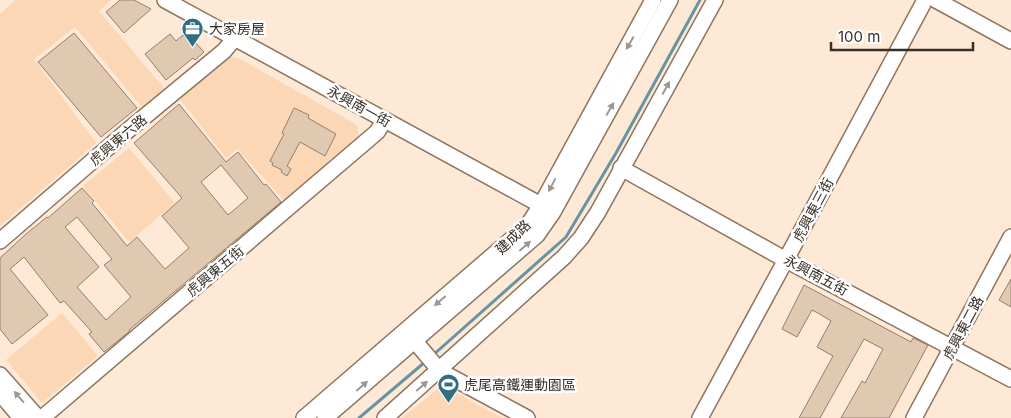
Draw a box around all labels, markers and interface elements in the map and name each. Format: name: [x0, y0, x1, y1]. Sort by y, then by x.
office icon: 大家房屋: [181, 17, 205, 48]
place label: 大家房屋: [209, 20, 265, 37]
scale bar: [831, 20, 974, 52]
text: 100 m: [838, 27, 880, 46]
one-way arrow: [626, 35, 634, 50]
one-way arrow: [662, 80, 670, 95]
street label: 永興南一街: [325, 81, 394, 130]
one-way arrow: [606, 101, 614, 116]
street label: 虎興東六路: [85, 111, 150, 169]
street label: 虎興東三街: [789, 175, 836, 245]
one-way arrow: [548, 178, 556, 193]
street label: 建成路: [492, 216, 534, 257]
one-way arrow: [518, 240, 530, 252]
street label: 虎興東五街: [182, 242, 247, 300]
street label: 永興南五街: [781, 251, 851, 298]
street label: 虎興東二路: [939, 293, 986, 363]
one-way arrow: [435, 295, 447, 307]
sports icon: 虎尾高鐵運動園區: [436, 373, 460, 404]
place label: 虎尾高鐵運動園區: [464, 376, 576, 393]
one-way arrow: [355, 381, 368, 392]
one-way arrow: [416, 381, 428, 392]
one-way arrow: [13, 391, 25, 403]

